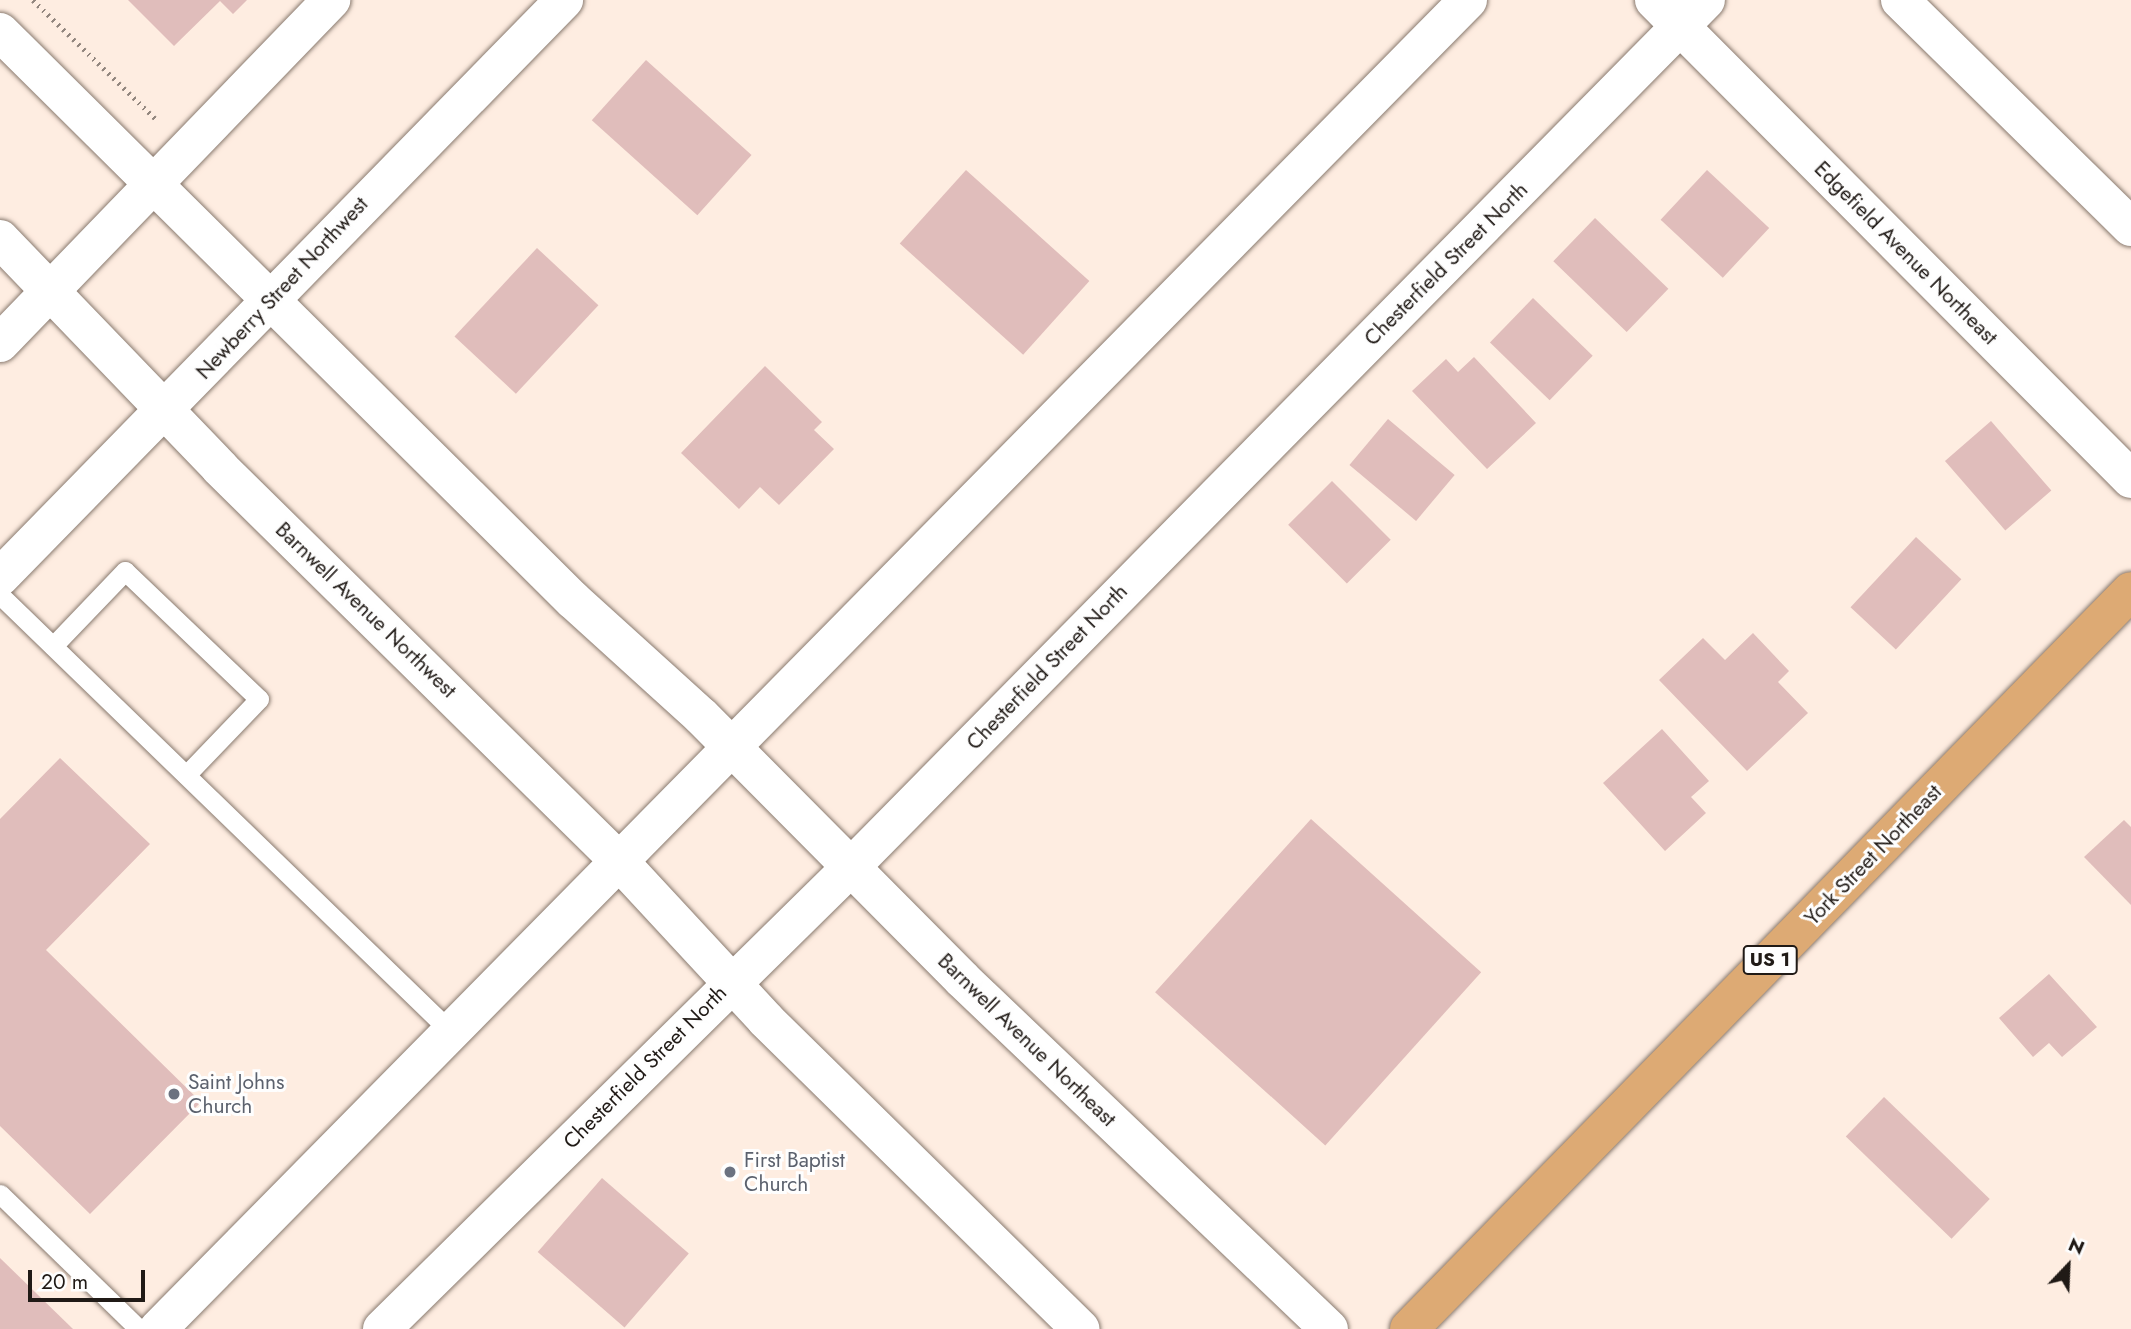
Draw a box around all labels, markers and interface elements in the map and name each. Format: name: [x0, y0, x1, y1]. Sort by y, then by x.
street label: Edgefield Avenue Northeast: [1809, 156, 2003, 350]
street label: Chesterfield Street North: [1359, 177, 1533, 351]
street label: Newberry Street Northwest: [191, 192, 373, 384]
street label: Barnwell Avenue Northwest: [270, 517, 462, 703]
street label: Chesterfield Street North: [961, 579, 1133, 755]
street label: York Street Northeast: [1799, 779, 1947, 931]
road number: US 1: [1742, 944, 1798, 976]
street label: Barnwell Avenue Northeast: [933, 948, 1121, 1132]
street label: Chesterfield Street North: [558, 980, 732, 1154]
place label: Saint Johns Church: [188, 1069, 284, 1119]
marker: Saint Johns Church: [166, 1086, 182, 1102]
place label: First Baptist Church: [744, 1147, 845, 1197]
marker: First Baptist Church: [722, 1164, 738, 1180]
north arrow: [2033, 1231, 2103, 1301]
text: N: [2064, 1231, 2089, 1262]
scale bar: [32, 1256, 149, 1300]
text: 20 m: [41, 1267, 88, 1297]

